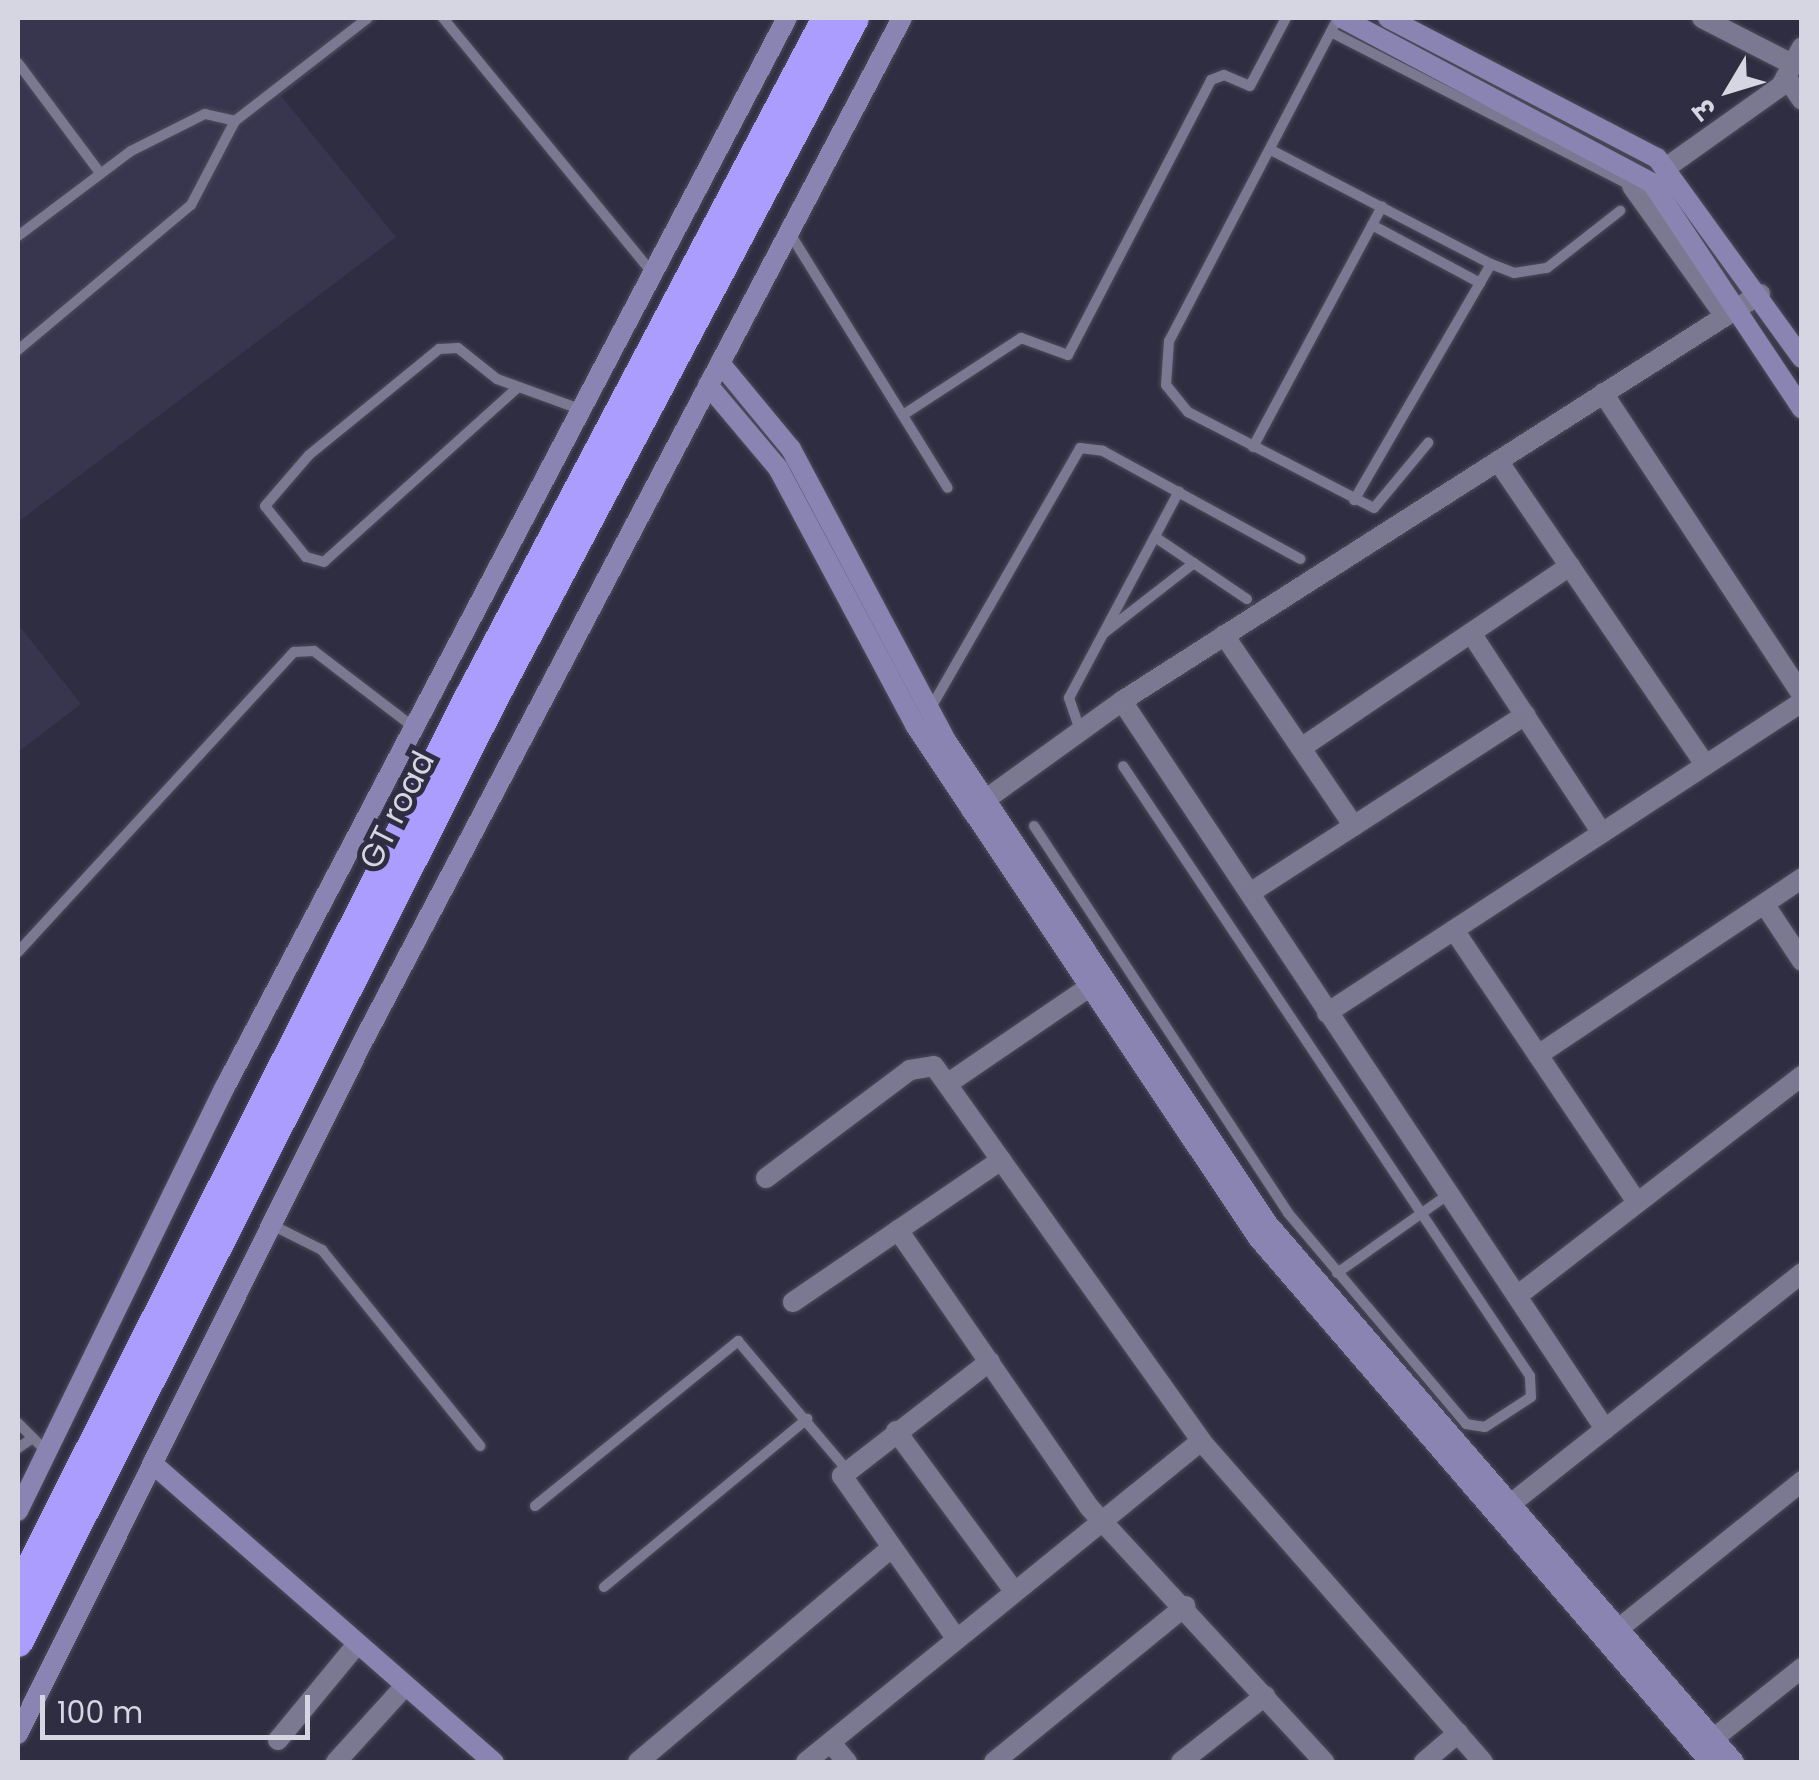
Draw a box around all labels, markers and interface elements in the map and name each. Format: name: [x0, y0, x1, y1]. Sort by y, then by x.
north arrow: [1679, 40, 1779, 140]
text: उ: [1685, 91, 1725, 127]
street label: GT road: [351, 745, 443, 875]
scale bar: [45, 1675, 315, 1737]
text: 100 m: [57, 1691, 143, 1734]

